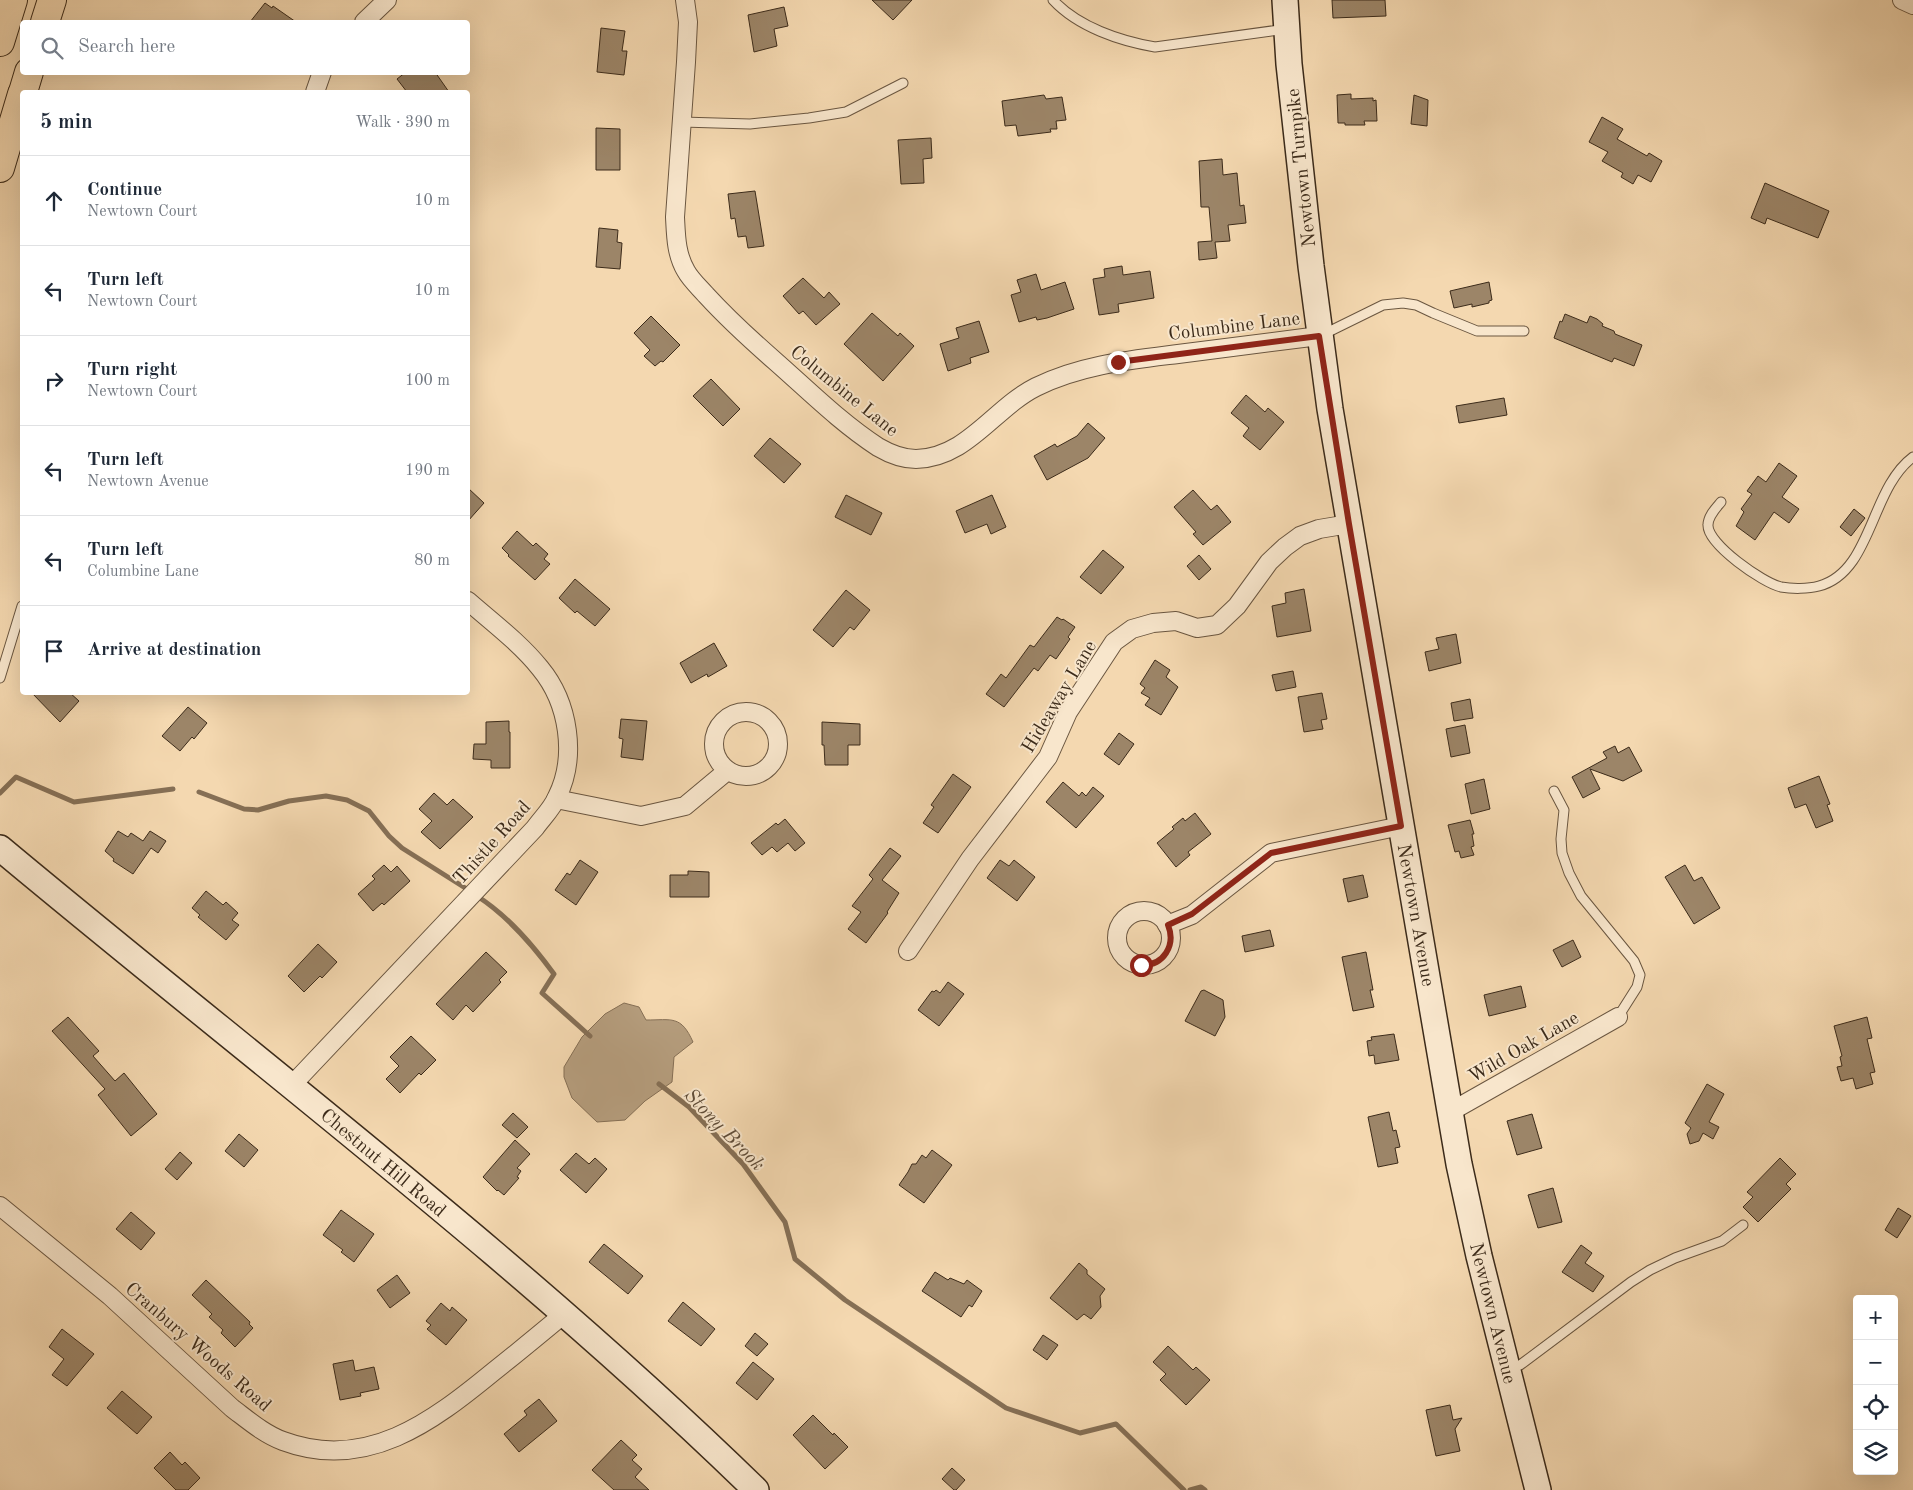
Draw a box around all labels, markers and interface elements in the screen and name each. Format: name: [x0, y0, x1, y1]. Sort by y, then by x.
search box: [20, 20, 470, 75]
icon: search: [38, 34, 66, 62]
text: Search here: [78, 38, 175, 57]
street label: Newtown Turnpike: [1285, 87, 1320, 248]
text: 5 min: [40, 112, 93, 133]
text: Walk · 390 m: [355, 115, 450, 131]
text: Continue: [87, 181, 162, 200]
icon: ahead: [40, 187, 68, 215]
text: 10 m: [414, 193, 450, 209]
text: Newtown Court: [87, 204, 197, 220]
text: Turn left: [87, 271, 164, 290]
icon: left: [40, 277, 68, 305]
text: 10 m: [414, 283, 450, 299]
text: Newtown Court: [87, 294, 197, 310]
street label: Columbine Lane: [1167, 310, 1301, 345]
street label: Columbine Lane: [786, 343, 901, 441]
route end: [1107, 351, 1130, 374]
text: Turn right: [87, 361, 177, 380]
icon: right: [40, 367, 68, 395]
text: 100 m: [405, 373, 450, 389]
text: Newtown Court: [87, 384, 197, 400]
text: Turn left: [87, 451, 164, 470]
icon: left: [40, 457, 68, 485]
text: 190 m: [405, 463, 450, 479]
text: Newtown Avenue: [87, 474, 209, 490]
text: Turn left: [87, 541, 164, 560]
icon: left: [40, 547, 68, 575]
text: 80 m: [414, 553, 450, 569]
text: Columbine Lane: [87, 564, 199, 580]
icon: arrive: [40, 637, 68, 665]
street label: Hideaway Lane: [1019, 638, 1101, 757]
text: Arrive at destination: [87, 641, 261, 660]
street label: Thistle Road: [451, 798, 535, 889]
street label: Newtown Avenue: [1393, 843, 1436, 988]
route start: [1130, 954, 1153, 977]
street label: Wild Oak Lane: [1466, 1009, 1583, 1087]
water label: Stony Brook: [680, 1085, 768, 1176]
street label: Chestnut Hill Road: [316, 1106, 449, 1222]
street label: Newtown Avenue: [1465, 1241, 1518, 1386]
street label: Cranbury Woods Road: [121, 1280, 274, 1416]
map controls: [1853, 1295, 1898, 1475]
button: +: [1853, 1295, 1898, 1340]
button: −: [1853, 1340, 1898, 1385]
button: locate: [1853, 1385, 1898, 1430]
button: layers: [1853, 1430, 1898, 1475]

